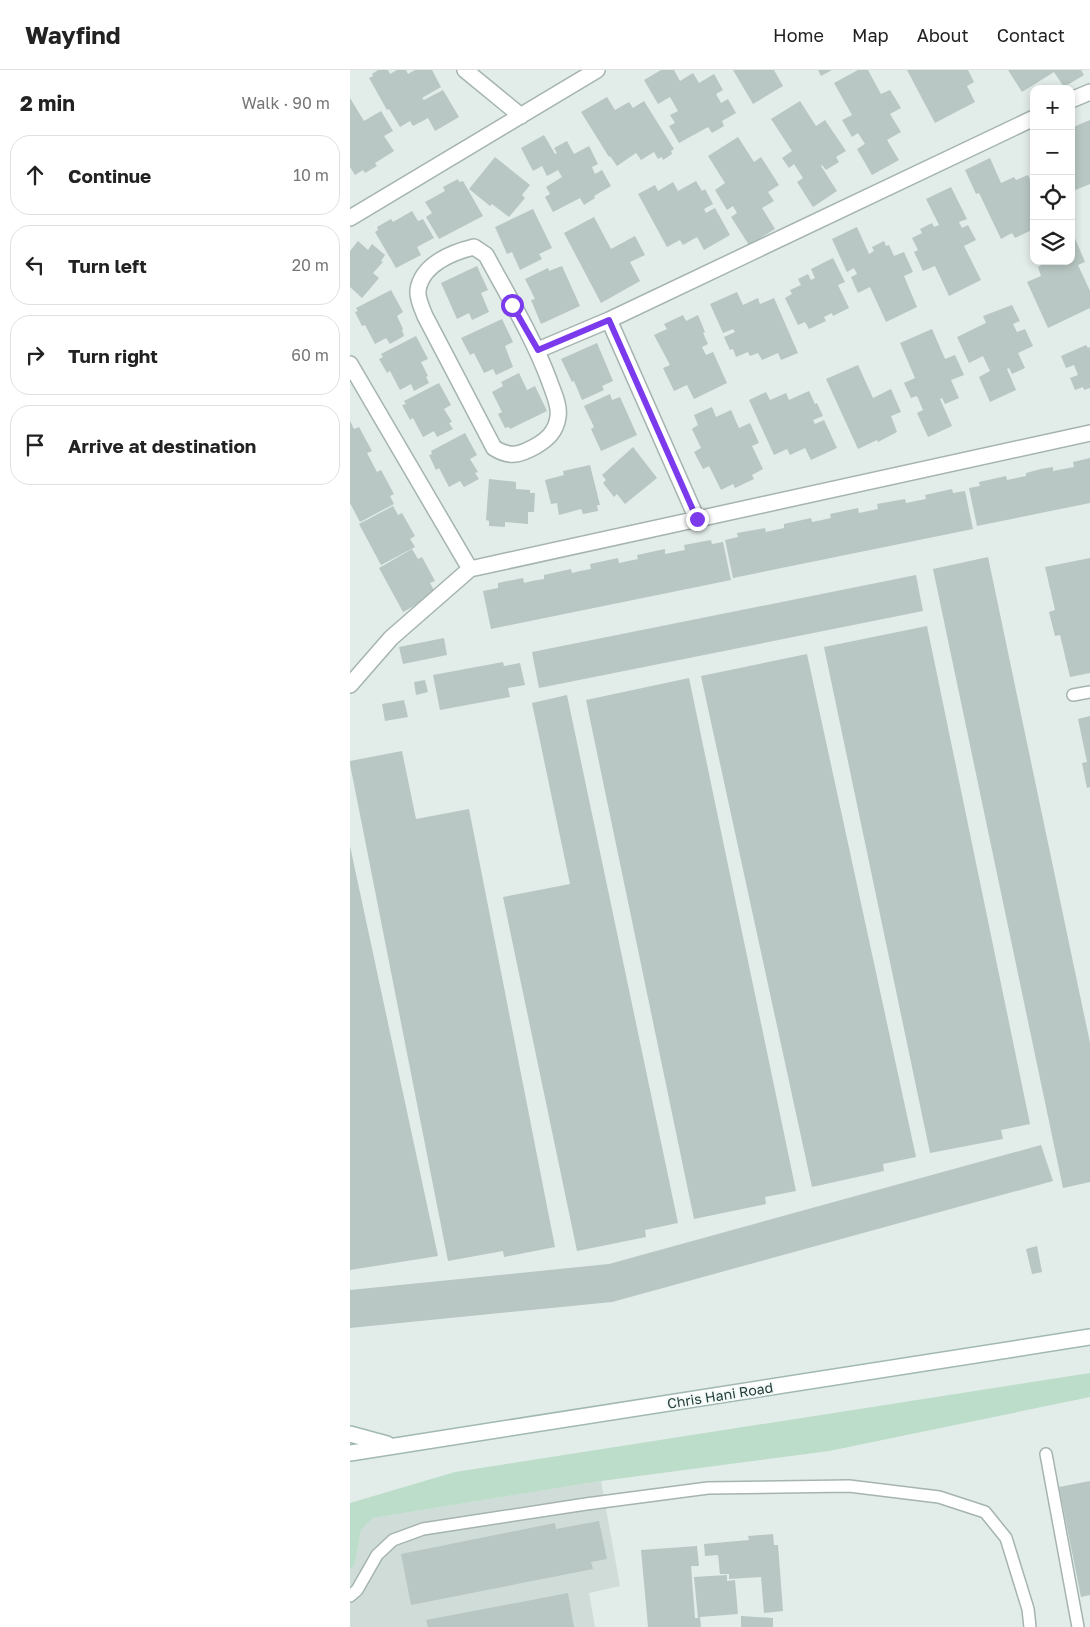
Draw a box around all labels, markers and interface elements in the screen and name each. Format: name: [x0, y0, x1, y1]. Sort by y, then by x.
text: Wayfind: [25, 20, 121, 49]
text: Home: [773, 24, 824, 46]
text: Map: [852, 24, 889, 46]
text: About: [917, 24, 969, 46]
text: Contact: [997, 24, 1065, 46]
map controls: [1030, 85, 1075, 265]
button: +: [1030, 85, 1075, 130]
text: 2 min: [20, 90, 75, 116]
text: Walk · 90 m: [242, 93, 330, 113]
button: −: [1030, 130, 1075, 175]
icon: ahead: [21, 161, 49, 189]
text: Continue: [68, 164, 151, 187]
text: 10 m: [293, 165, 329, 185]
button: locate: [1030, 175, 1075, 220]
button: layers: [1030, 220, 1075, 265]
icon: left: [21, 251, 49, 279]
text: Turn left: [68, 254, 147, 277]
text: 20 m: [292, 255, 329, 275]
route start: [501, 294, 524, 317]
icon: right: [21, 341, 49, 369]
text: Turn right: [68, 344, 158, 367]
text: 60 m: [291, 345, 329, 365]
icon: arrive: [21, 431, 49, 459]
text: Arrive at destination: [68, 434, 256, 457]
route end: [686, 508, 709, 531]
street label: Chris Hani Road: [666, 1378, 774, 1412]

